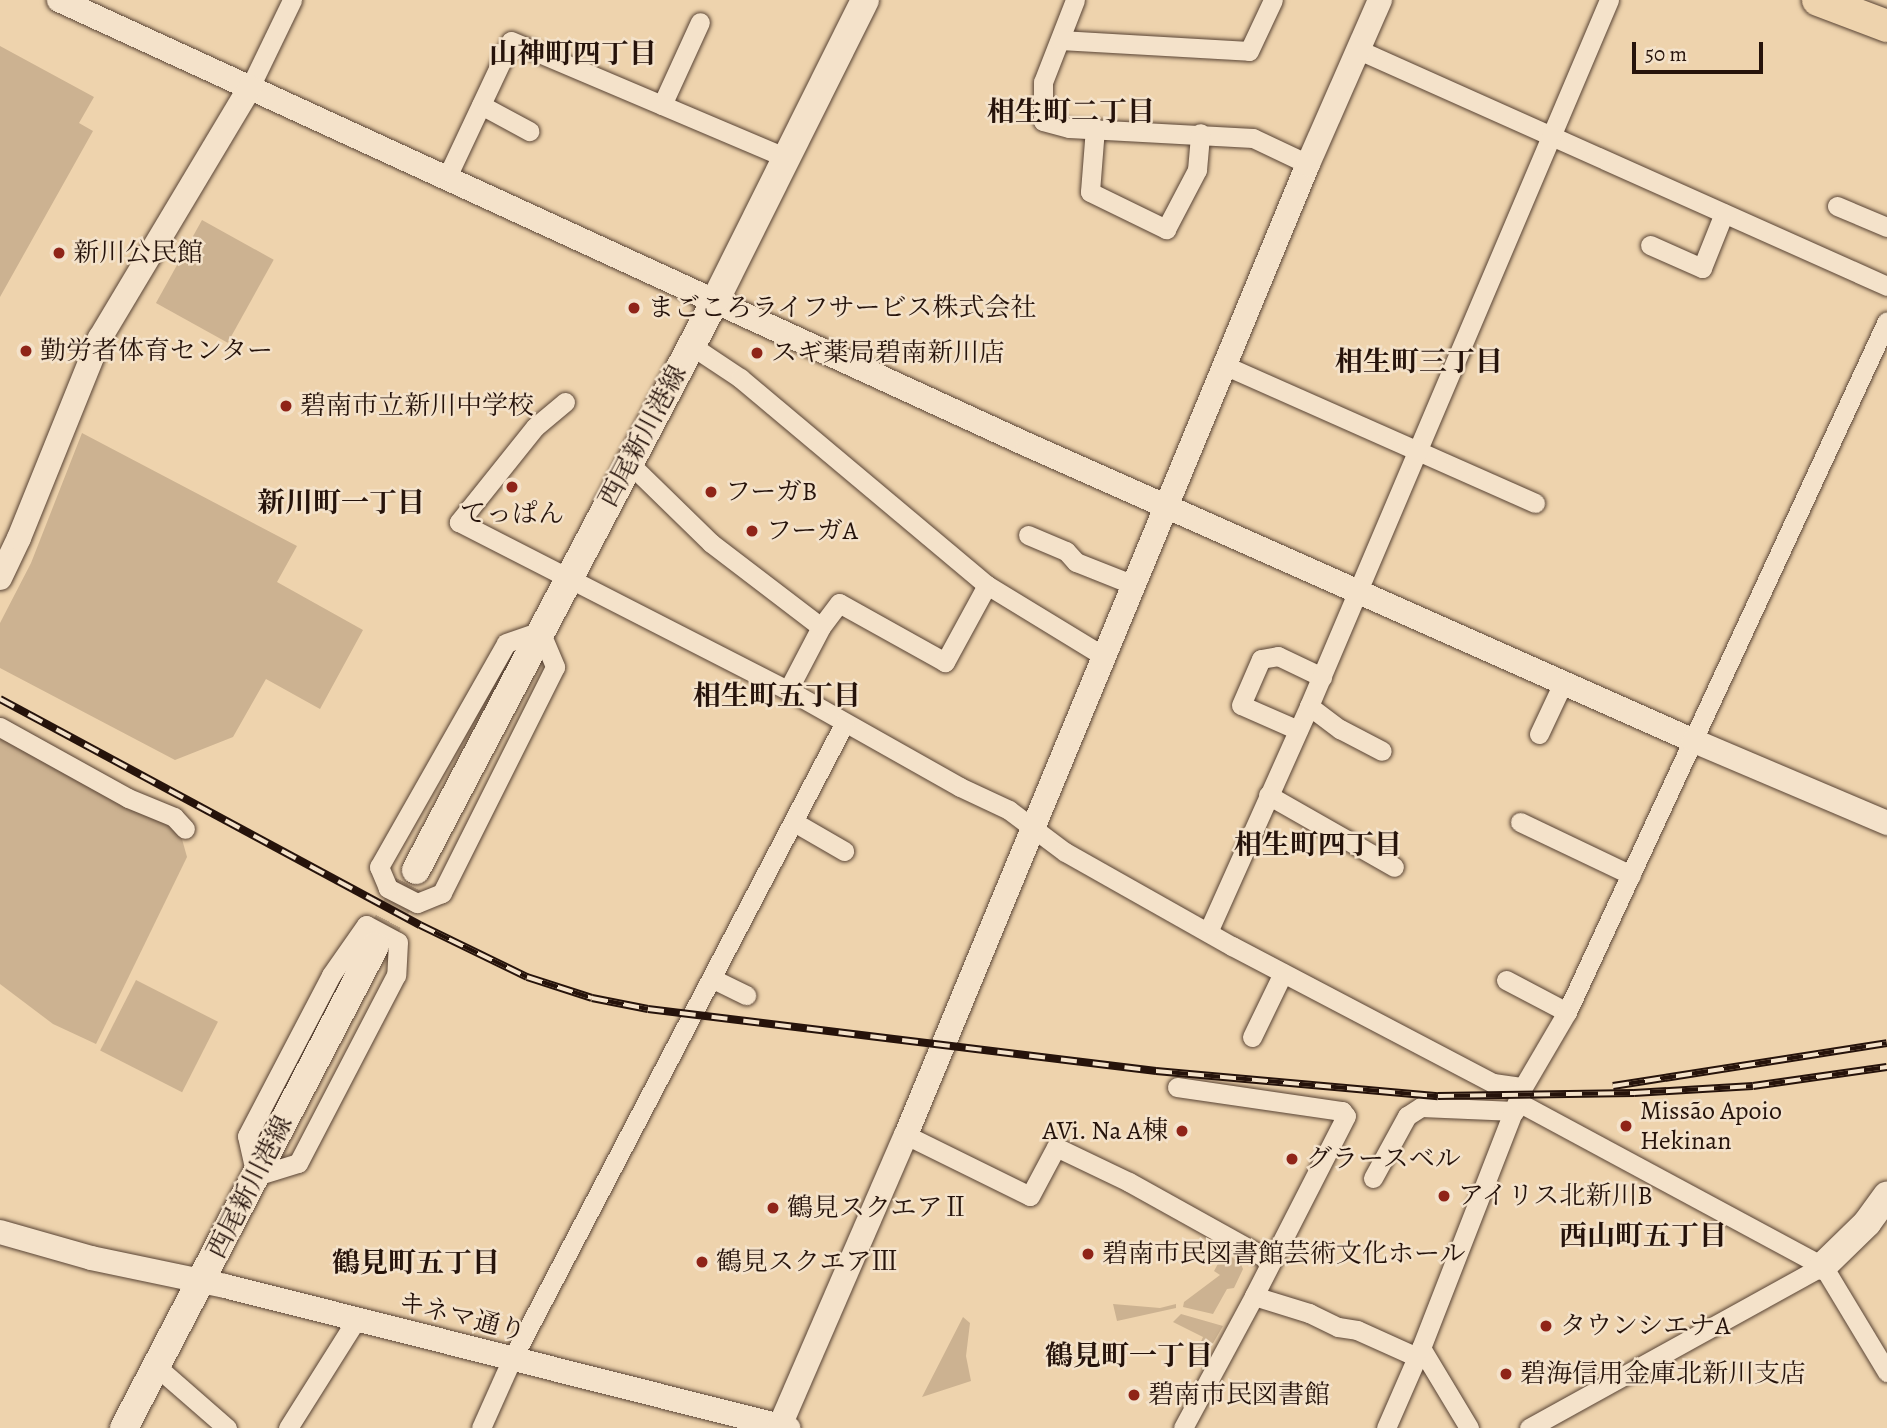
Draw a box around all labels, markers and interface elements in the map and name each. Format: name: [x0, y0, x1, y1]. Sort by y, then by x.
scale bar: [1635, 28, 1766, 72]
district label: 山神町四丁目: [489, 37, 657, 71]
text: 50 m: [1645, 40, 1687, 68]
district label: 相生町二丁目: [987, 95, 1155, 129]
place label: 新川公民館: [73, 237, 203, 269]
marker: 新川公民館: [51, 245, 67, 261]
place label: まごころライフサービス株式会社: [648, 292, 1038, 324]
marker: まごころライフサービス株式会社: [626, 300, 642, 316]
place label: 勤労者体育センター: [40, 335, 274, 367]
place label: スギ薬局碧南新川店: [771, 337, 1005, 369]
marker: 勤労者体育センター: [18, 343, 34, 359]
marker: スギ薬局碧南新川店: [749, 345, 765, 361]
district label: 相生町三丁目: [1335, 345, 1503, 379]
street label: 西尾新川港線: [593, 360, 693, 512]
place label: 碧南市立新川中学校: [300, 390, 534, 422]
marker: 碧南市立新川中学校: [278, 398, 294, 414]
place label: フーガB: [725, 476, 818, 508]
marker: てっぱん: [504, 479, 520, 495]
marker: フーガB: [703, 484, 719, 500]
district label: 新川町一丁目: [257, 486, 425, 520]
place label: てっぱん: [460, 498, 564, 530]
place label: フーガA: [766, 515, 858, 547]
marker: フーガA: [744, 523, 760, 539]
district label: 相生町五丁目: [693, 679, 861, 713]
district label: 相生町四丁目: [1234, 828, 1402, 862]
place label: Missão Apoio Hekinan: [1640, 1095, 1782, 1156]
street label: 西尾新川港線: [201, 1110, 299, 1264]
place label: AVi. Na A棟: [1042, 1115, 1168, 1147]
marker: Missão Apoio Hekinan: [1618, 1118, 1634, 1134]
marker: AVi. Na A棟: [1174, 1123, 1190, 1139]
place label: グラースベル: [1306, 1143, 1462, 1175]
marker: グラースベル: [1284, 1151, 1300, 1167]
place label: アイリス北新川B: [1458, 1180, 1656, 1212]
marker: アイリス北新川B: [1436, 1188, 1452, 1204]
place label: 鶴見スクエアⅡ: [787, 1192, 969, 1224]
marker: 鶴見スクエアⅡ: [765, 1200, 781, 1216]
district label: 西山町五丁目: [1559, 1219, 1727, 1253]
place label: 碧南市民図書館芸術文化ホール: [1102, 1238, 1466, 1270]
district label: 鶴見町五丁目: [332, 1246, 500, 1280]
place label: 鶴見スクエアⅢ: [716, 1246, 898, 1278]
marker: 碧南市民図書館芸術文化ホール: [1080, 1246, 1096, 1262]
marker: 鶴見スクエアⅢ: [694, 1254, 710, 1270]
street label: キネマ通り: [395, 1286, 529, 1348]
place label: タウンシエナA: [1560, 1310, 1731, 1342]
marker: タウンシエナA: [1538, 1318, 1554, 1334]
district label: 鶴見町一丁目: [1045, 1339, 1213, 1373]
place label: 碧海信用金庫北新川支店: [1520, 1358, 1806, 1390]
marker: 碧海信用金庫北新川支店: [1498, 1366, 1514, 1382]
place label: 碧南市民図書館: [1148, 1379, 1330, 1411]
marker: 碧南市民図書館: [1126, 1387, 1142, 1403]

